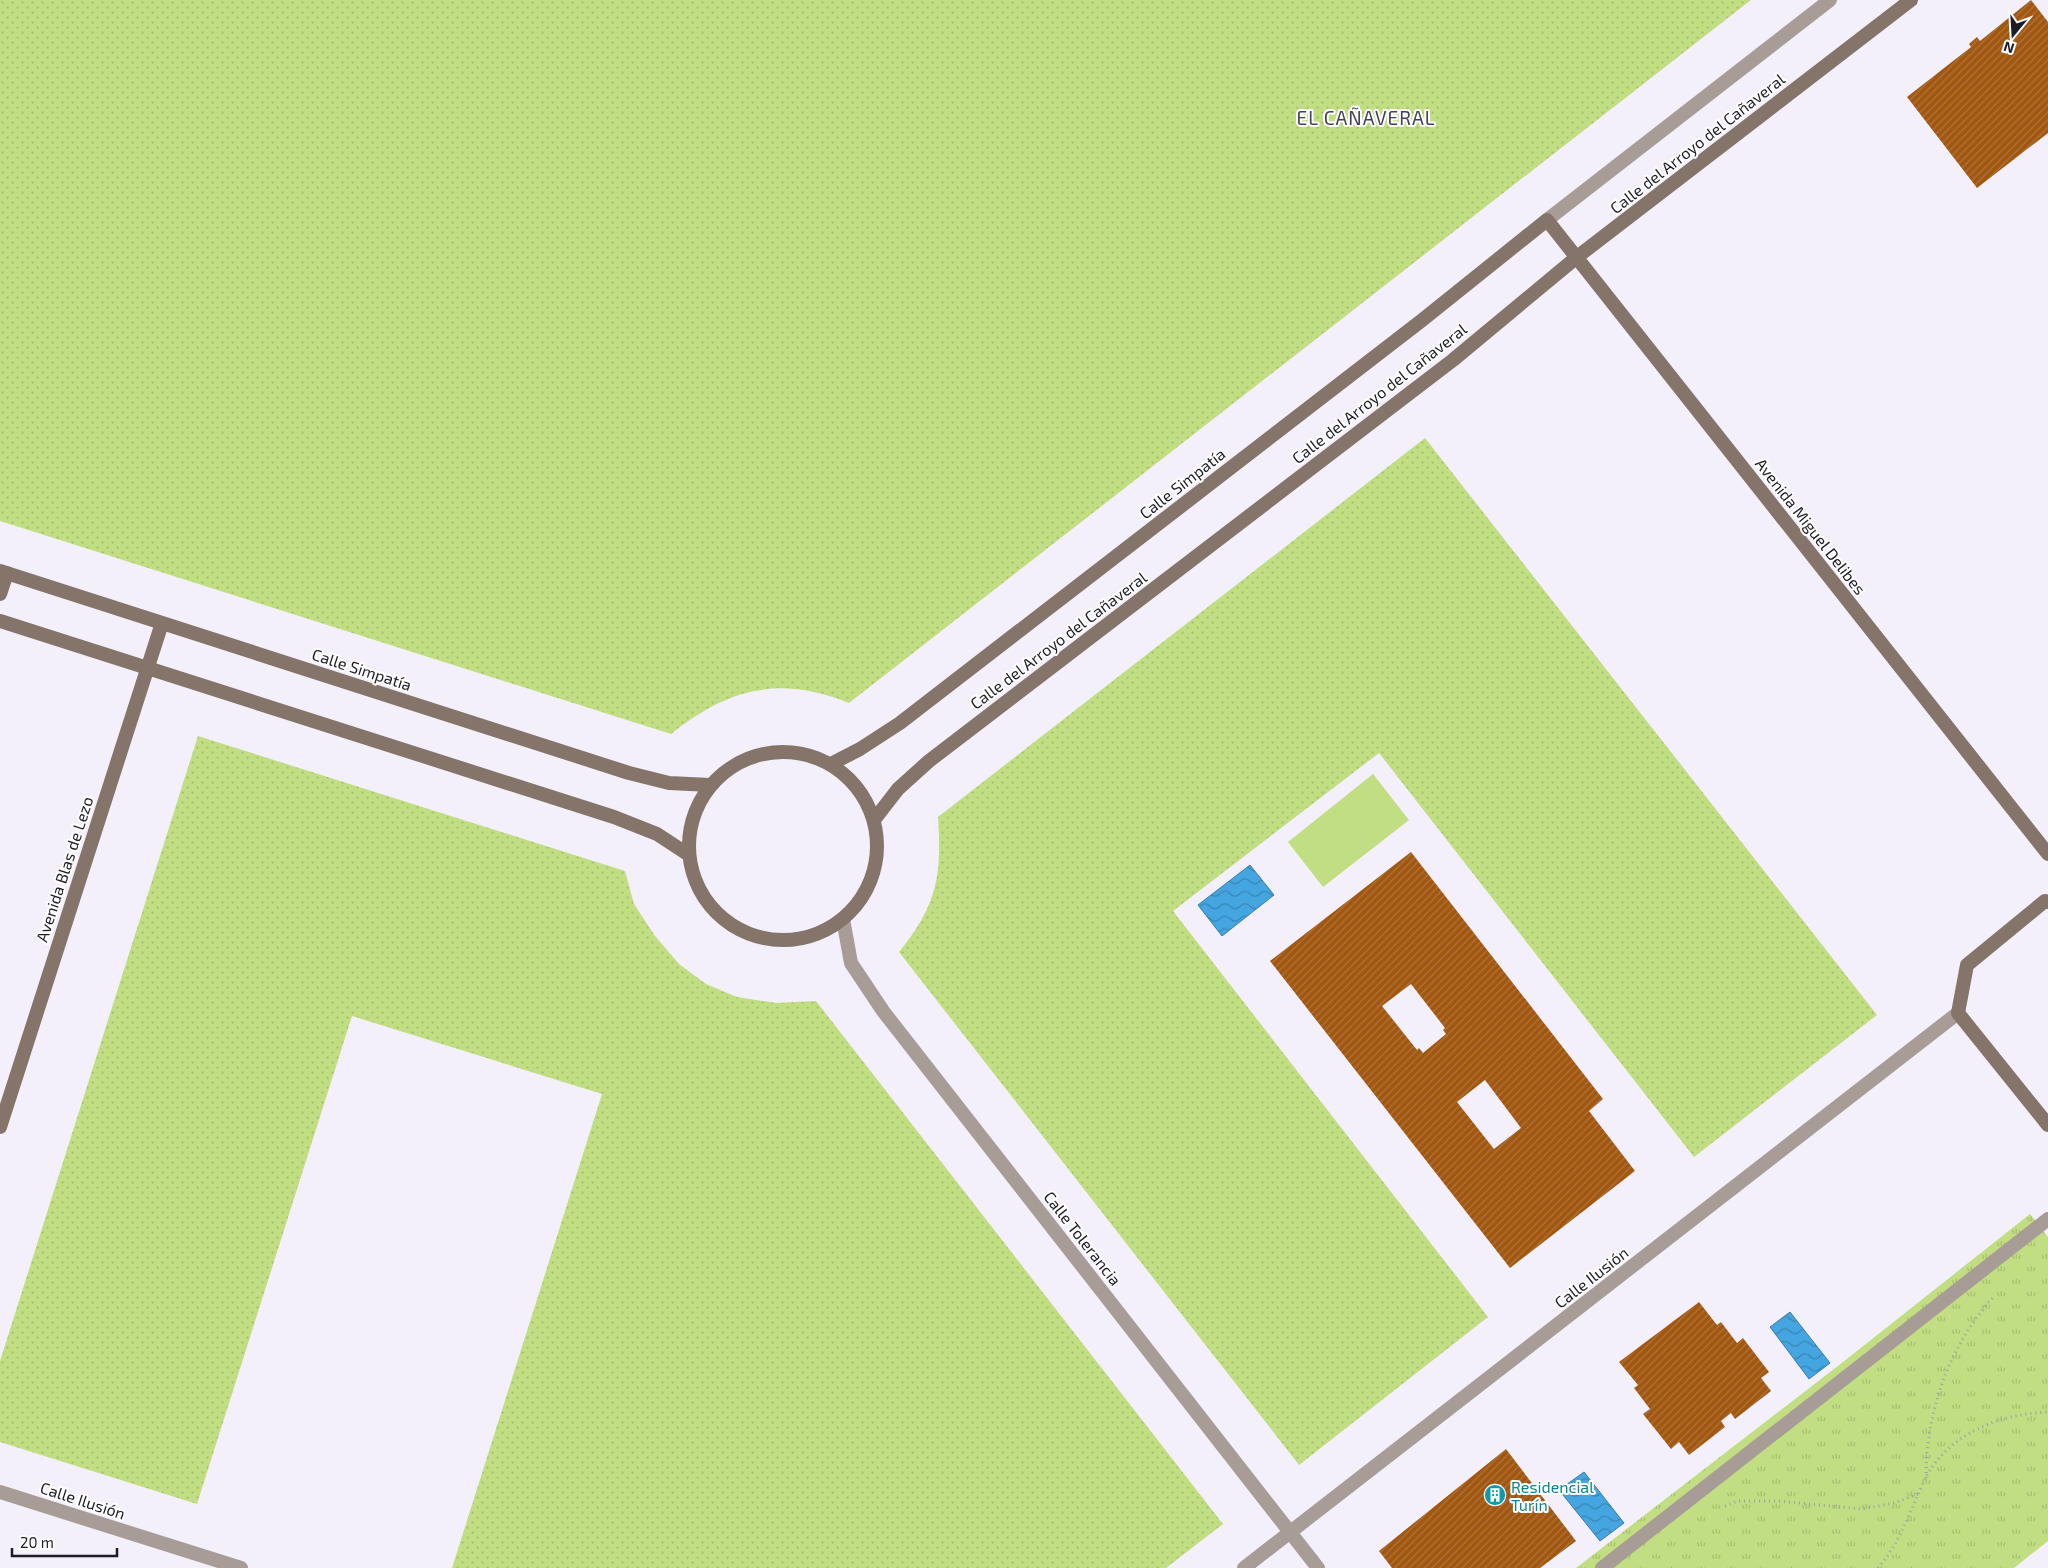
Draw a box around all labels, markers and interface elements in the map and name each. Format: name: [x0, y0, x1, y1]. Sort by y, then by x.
north arrow: [1988, 10, 2038, 60]
text: N: [2001, 38, 2016, 57]
street label: Calle del Arroyo del Cañaveral: [1606, 69, 1788, 217]
district label: EL CAÑAVERAL: [1297, 106, 1435, 129]
street label: Calle del Arroyo del Cañaveral: [1288, 319, 1470, 467]
street label: Calle Simpatía: [1135, 444, 1229, 522]
street label: Avenida Miguel Delibes: [1752, 454, 1870, 598]
street label: Calle del Arroyo del Cañaveral: [966, 567, 1150, 713]
street label: Calle Simpatía: [310, 644, 414, 694]
street label: Avenida Blas de Lezo: [31, 794, 97, 944]
street label: Calle Tolerancia: [1040, 1187, 1126, 1289]
street label: Calle Ilusión: [1550, 1242, 1632, 1312]
street label: Calle Ilusión: [38, 1477, 128, 1523]
place label: Residencial Turín: [1511, 1477, 1594, 1514]
building icon: Residencial Turín: [1483, 1483, 1507, 1507]
scale bar: [12, 1526, 118, 1558]
text: 20 m: [20, 1533, 54, 1551]

